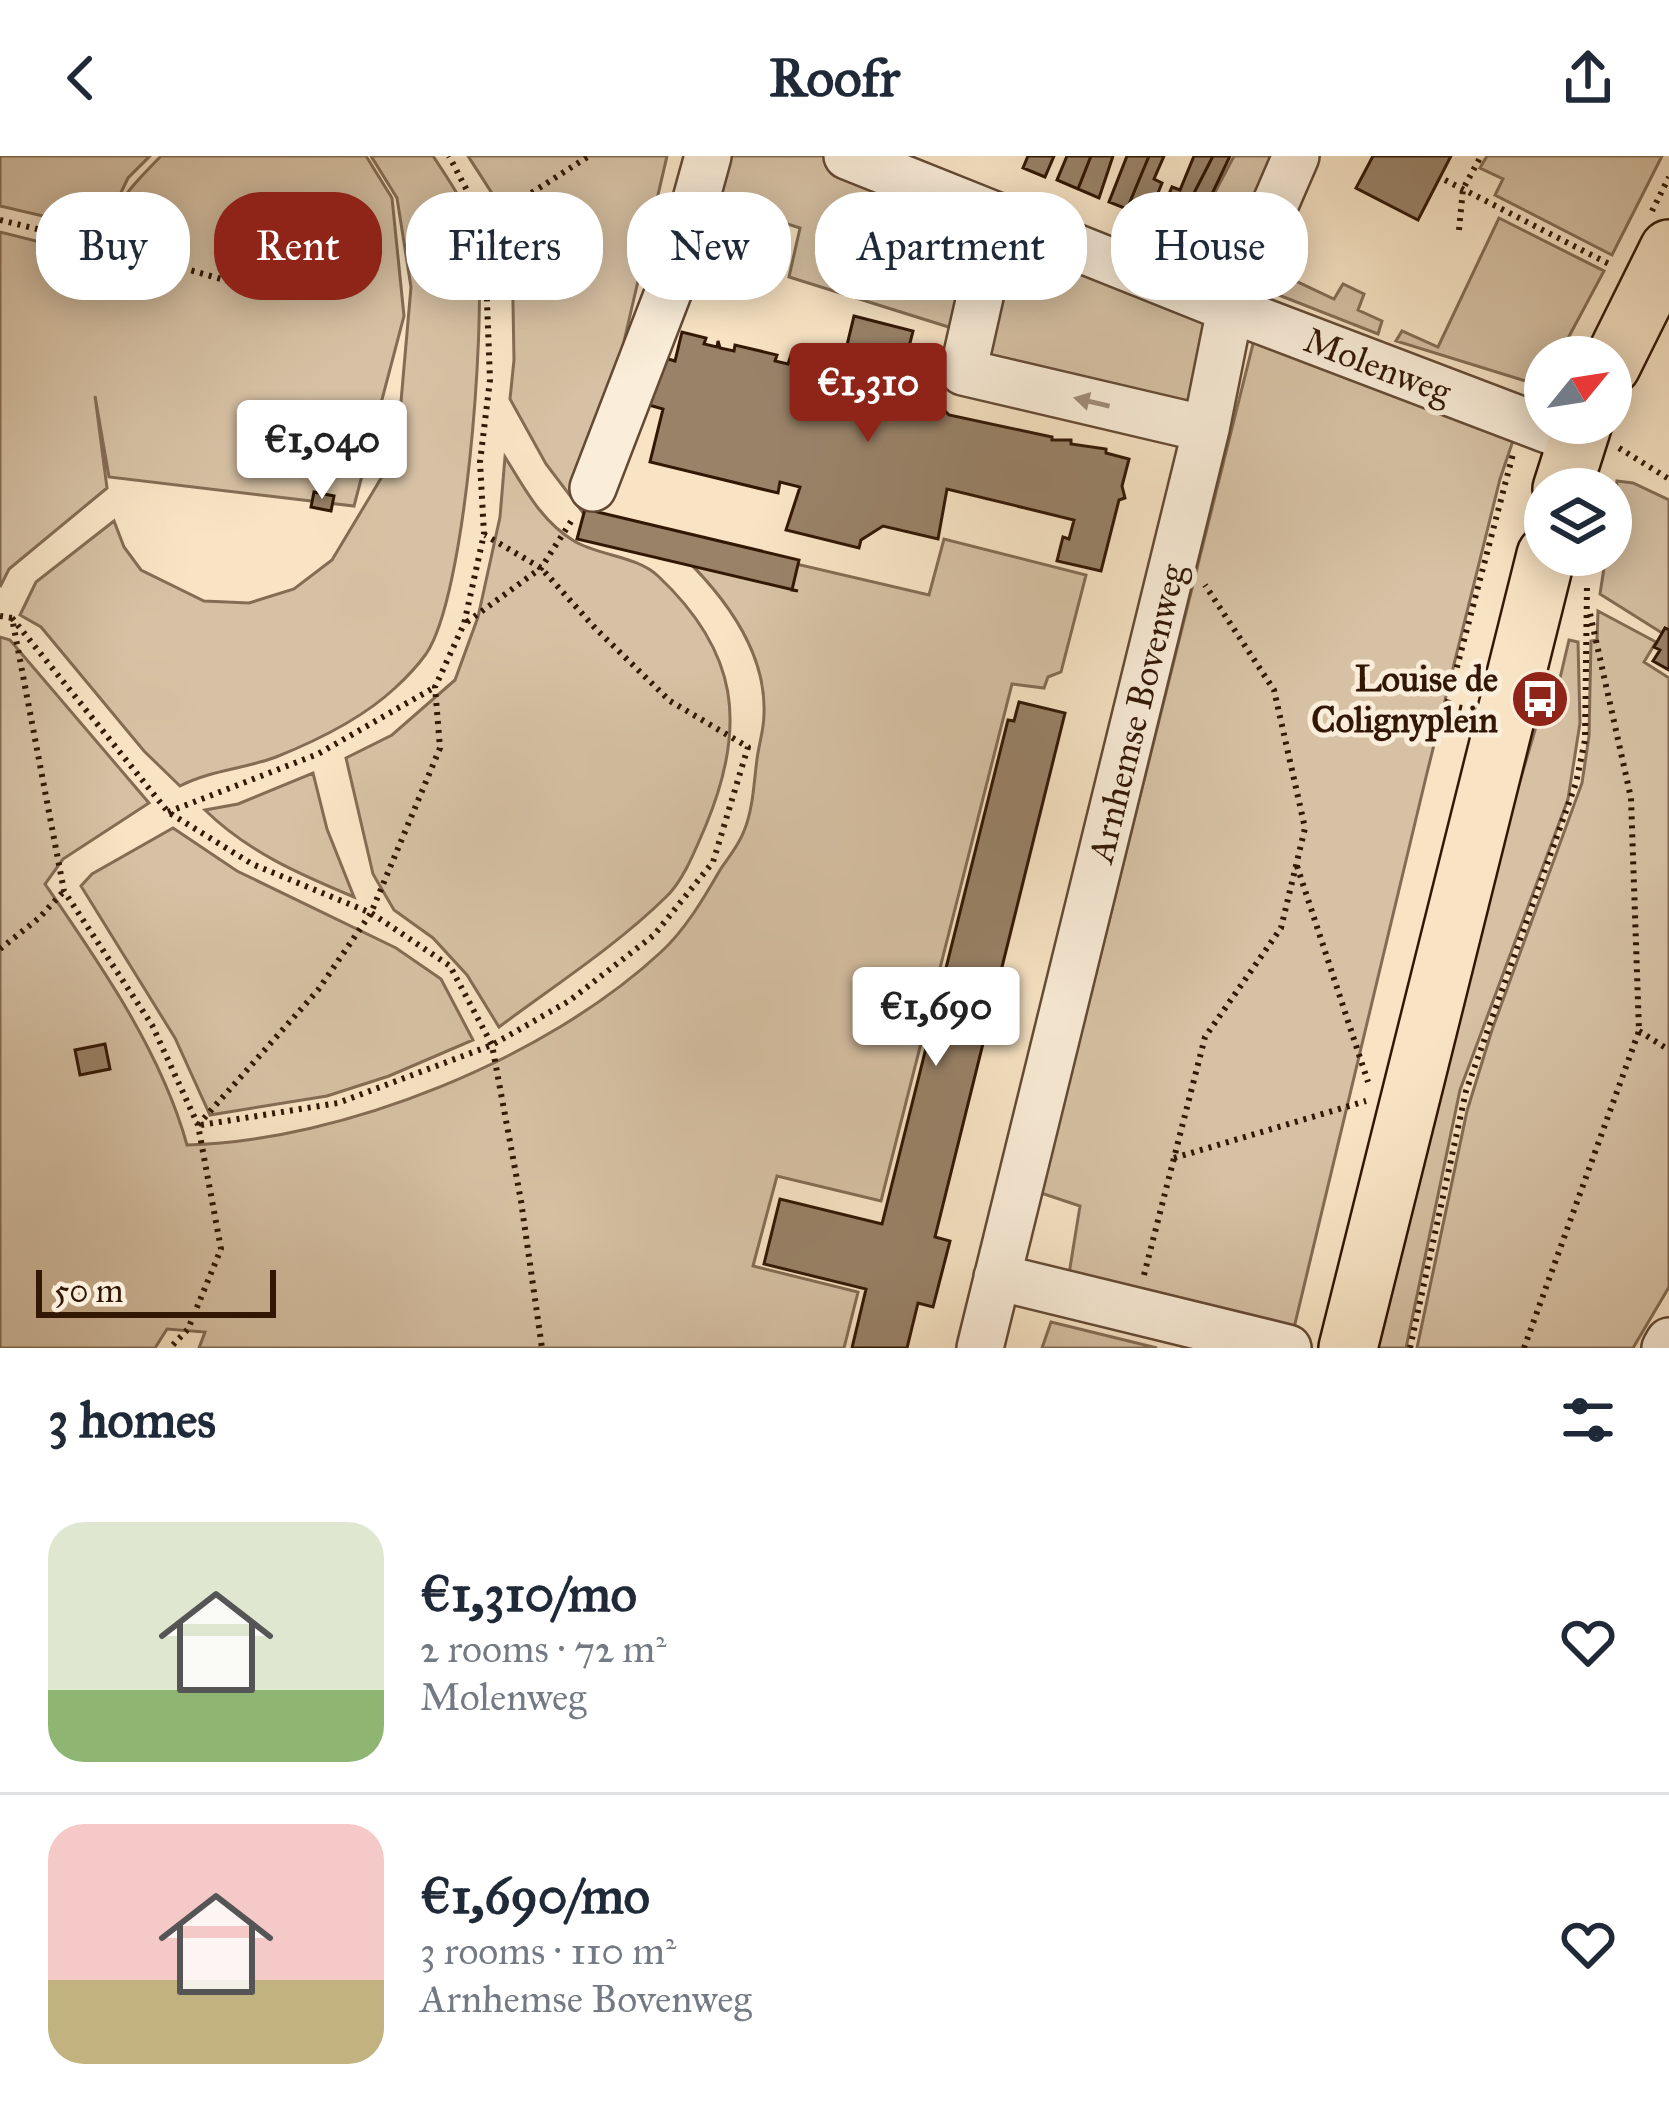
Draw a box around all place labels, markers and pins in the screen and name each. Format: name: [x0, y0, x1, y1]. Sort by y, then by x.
pin: €1,310: [770, 343, 966, 445]
pin: €1,040: [224, 400, 420, 502]
place label: Louise de Colignyplein: [1311, 657, 1499, 742]
bus stop icon: Louise de Colignyplein: [1509, 668, 1571, 730]
pin: €1,690: [838, 967, 1034, 1069]

